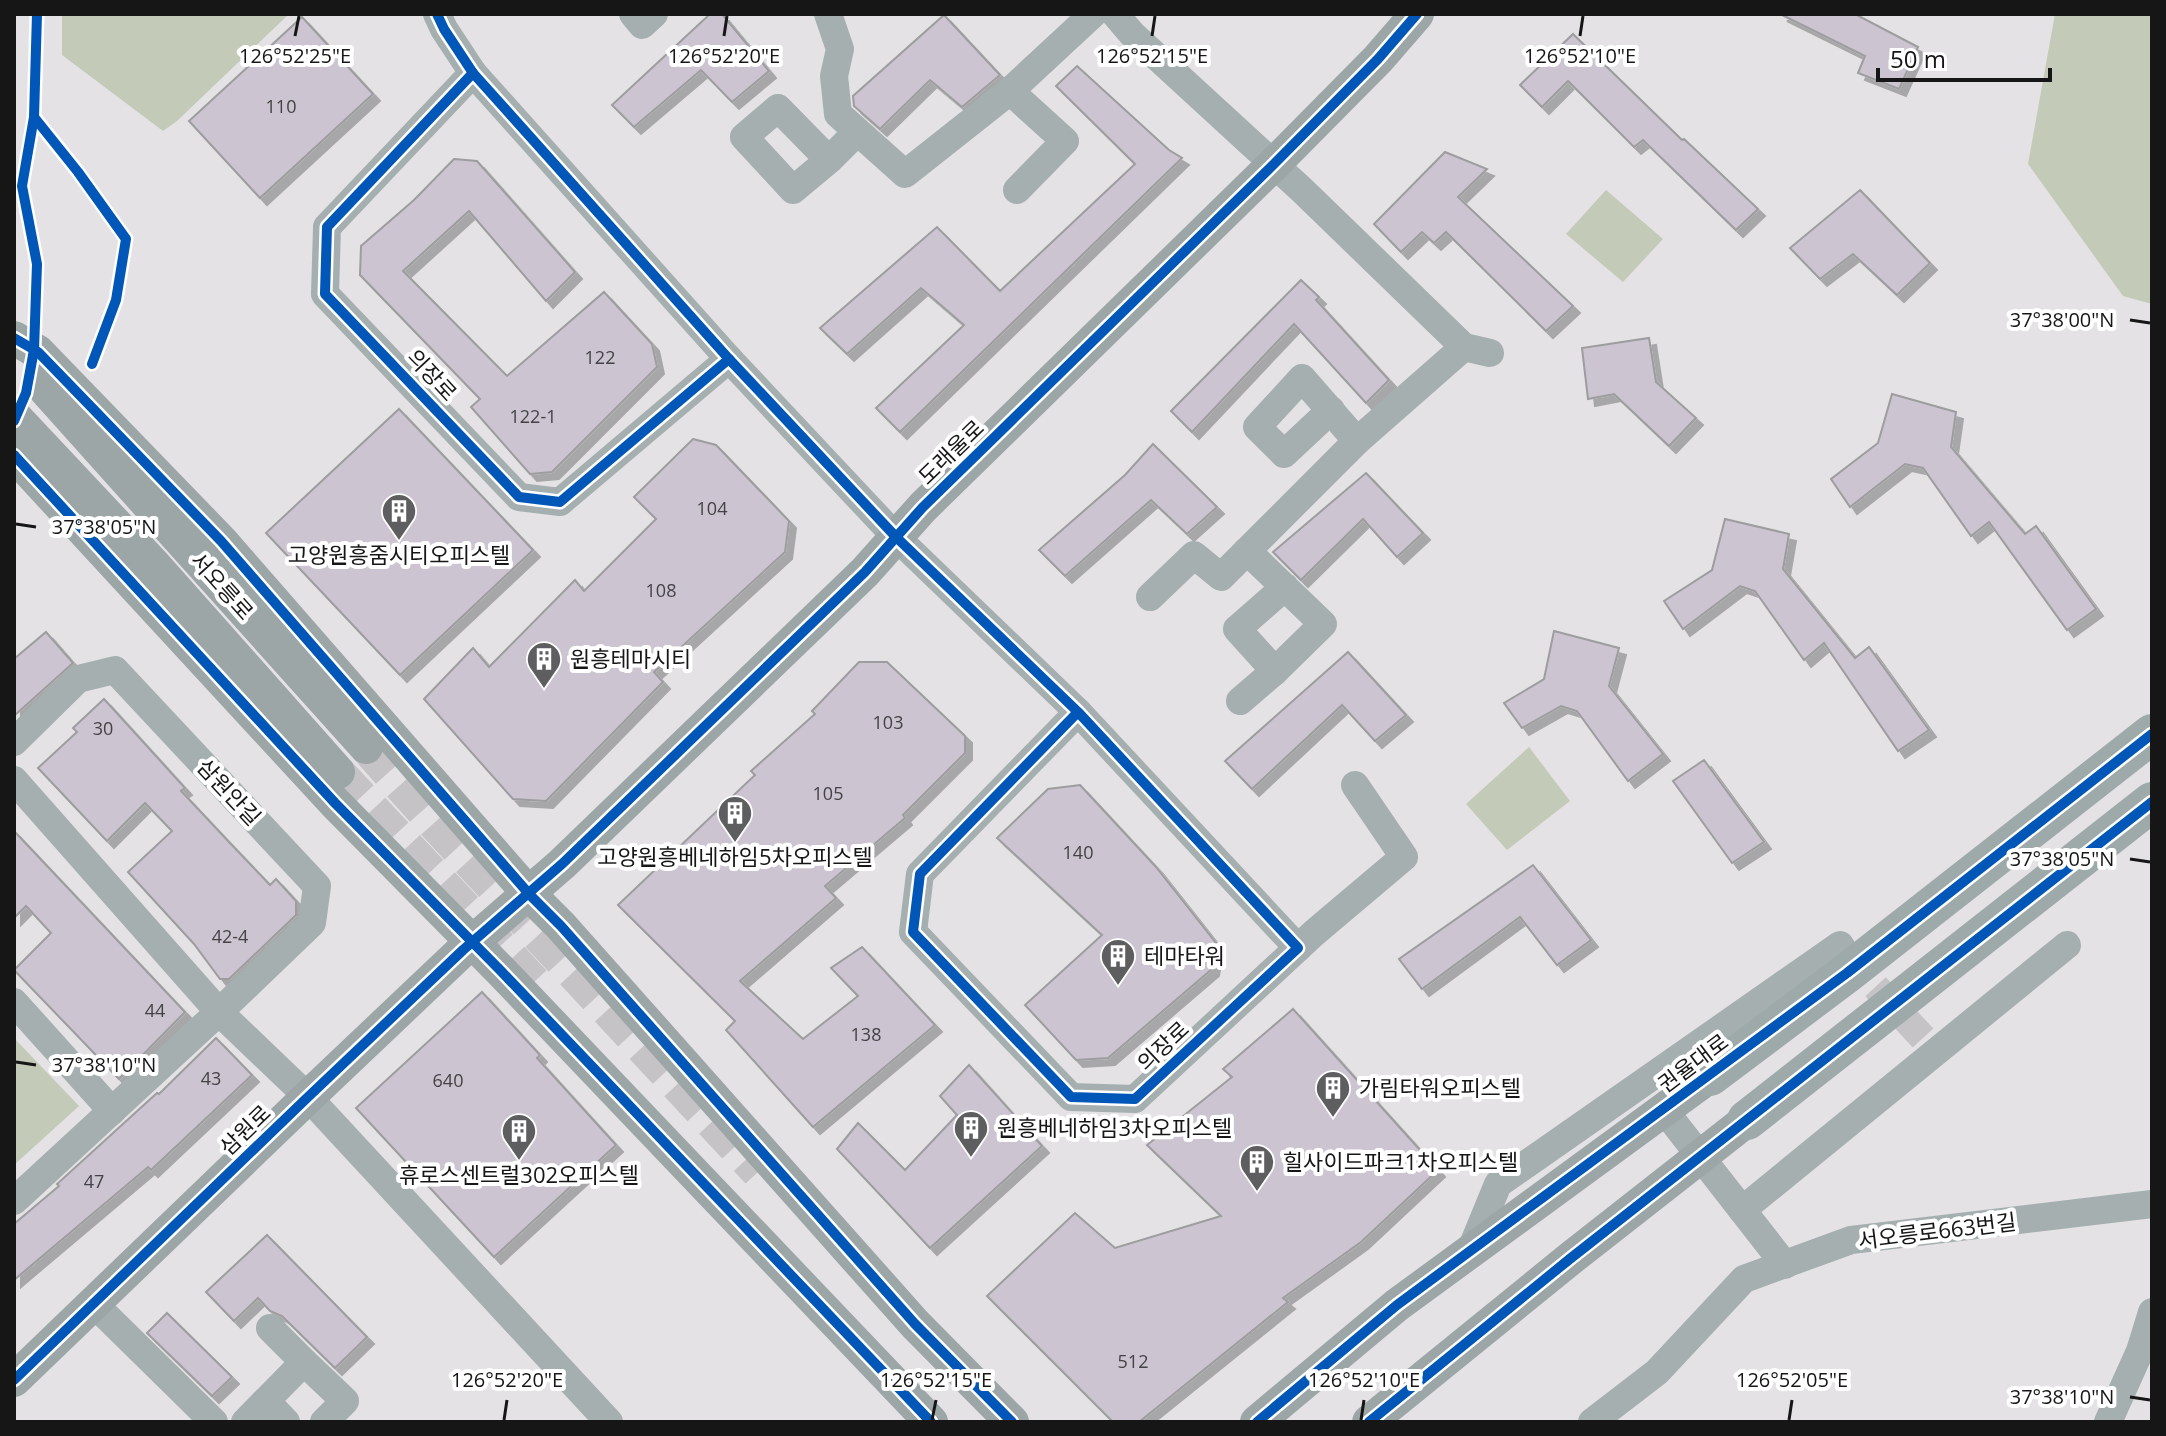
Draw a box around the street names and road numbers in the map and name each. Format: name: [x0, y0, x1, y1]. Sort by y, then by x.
street label: 의장로: [401, 342, 464, 407]
street label: 도래울로: [911, 412, 990, 490]
street label: 서오릉로: [185, 545, 261, 625]
street label: 삼원안길: [191, 751, 268, 831]
street label: 의장로: [1130, 1014, 1195, 1077]
street label: 권율대로: [1651, 1026, 1734, 1099]
street label: 삼원로: [212, 1097, 277, 1161]
street label: 서오릉로663번길: [1856, 1205, 2018, 1255]

